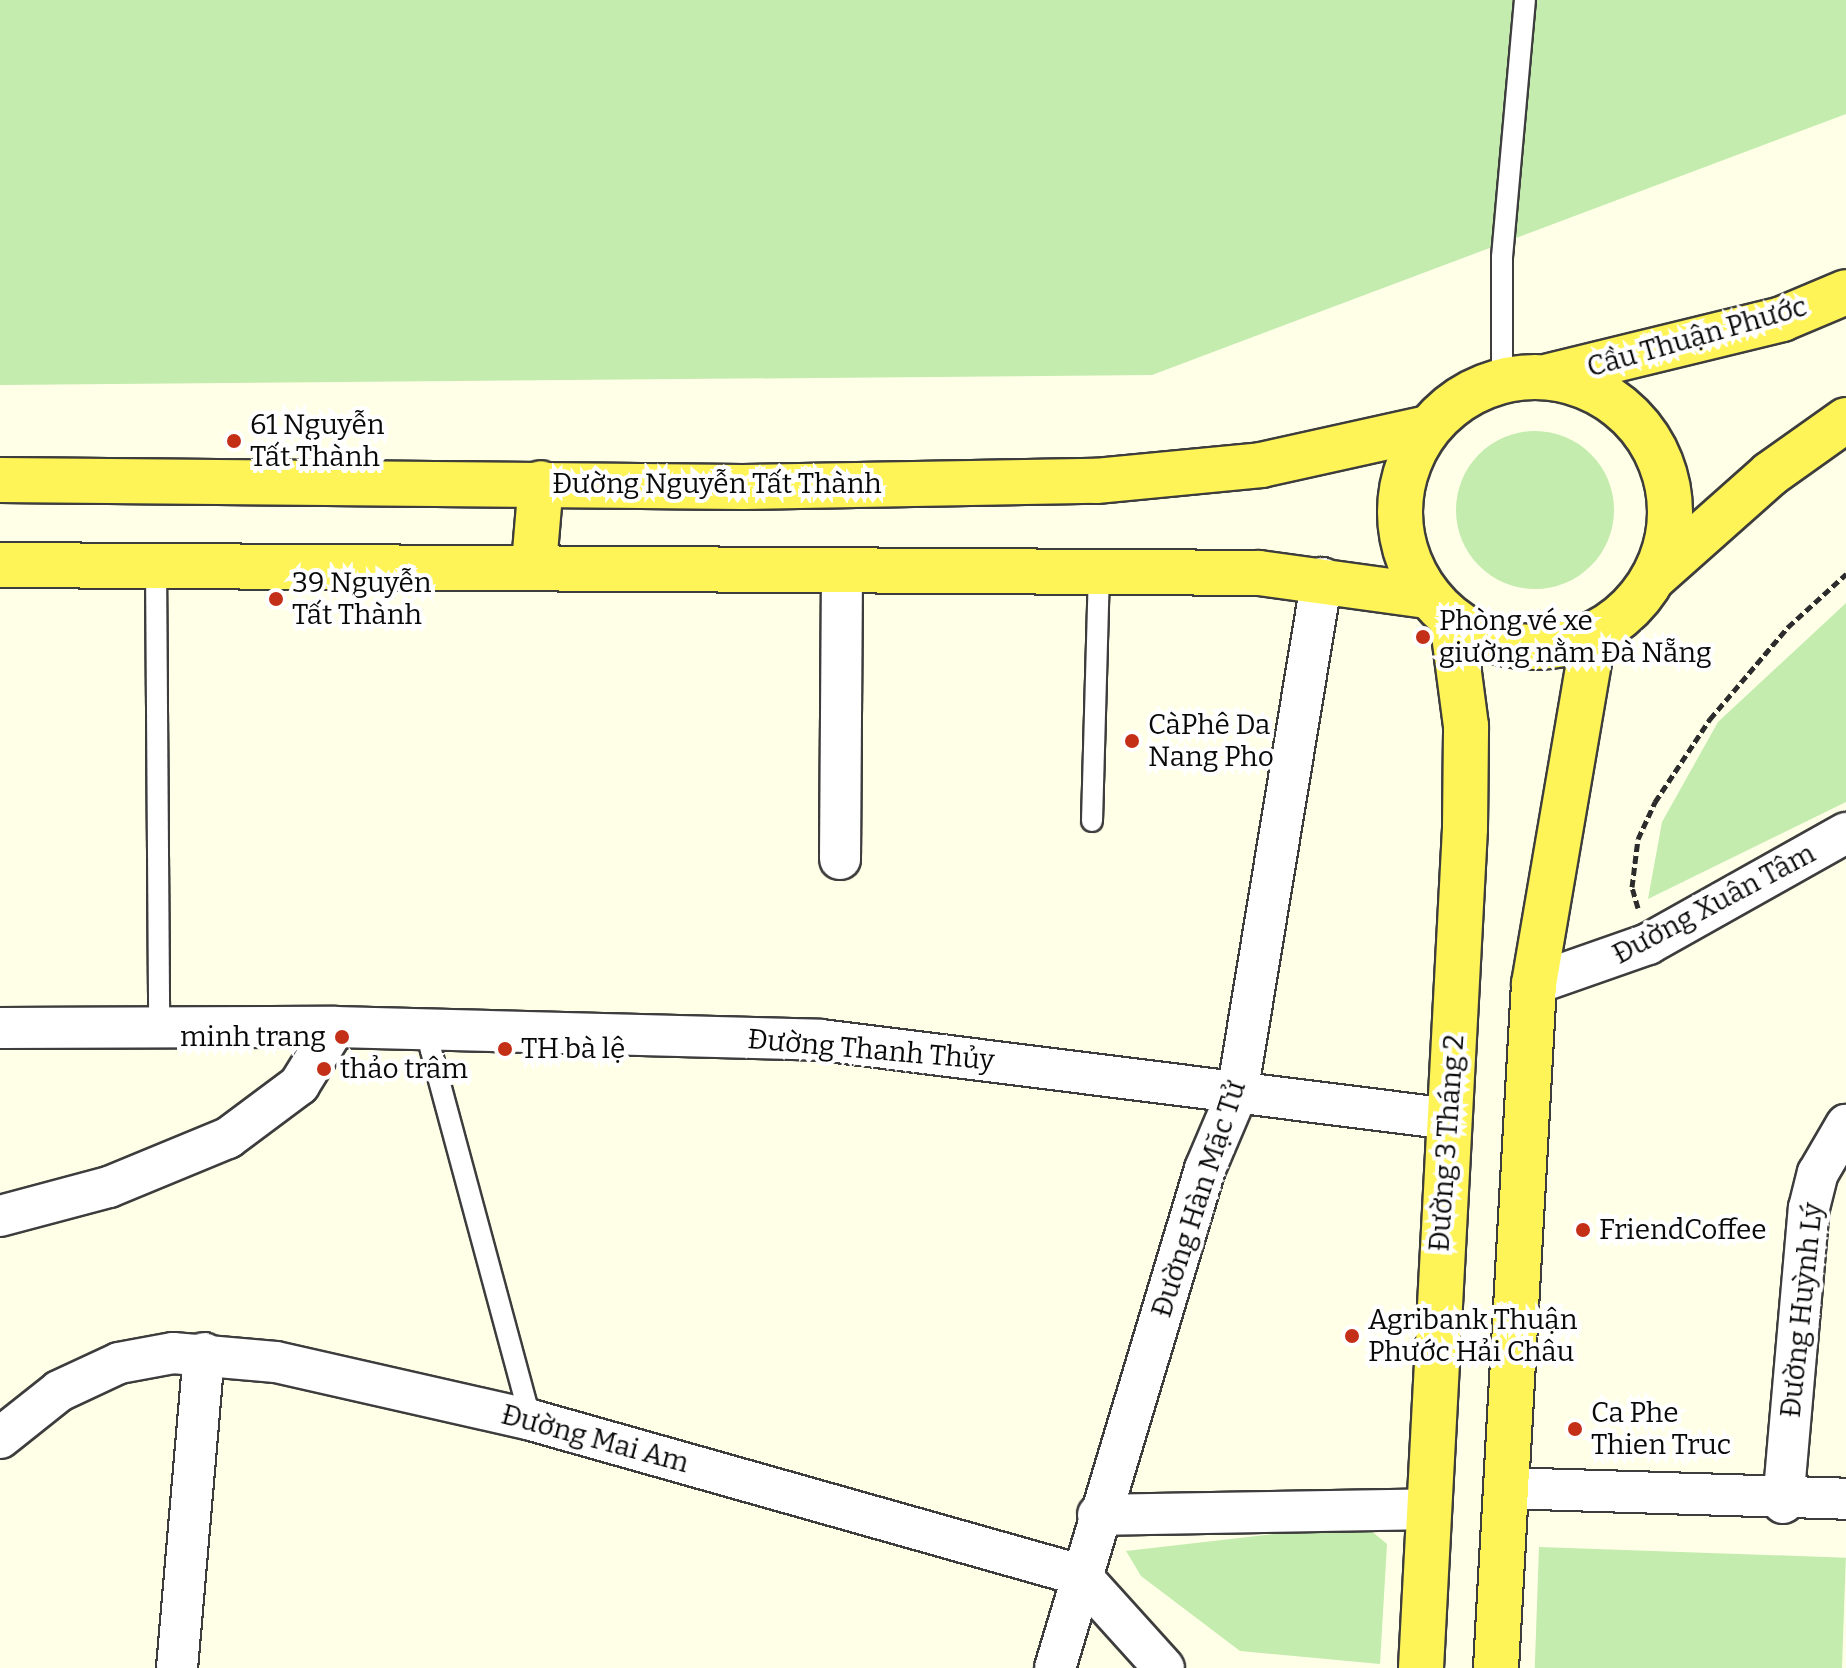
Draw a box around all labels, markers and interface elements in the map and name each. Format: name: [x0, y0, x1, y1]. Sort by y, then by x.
street label: Cầu Thuận Phước: [1583, 290, 1811, 384]
place label: 61 Nguyễn Tất Thành: [250, 408, 385, 474]
marker: 61 Nguyễn Tất Thành: [225, 432, 243, 450]
street label: Đường Nguyễn Tất Thành: [552, 467, 882, 501]
place label: 39 Nguyễn Tất Thành: [292, 566, 431, 632]
marker: 39 Nguyễn Tất Thành: [267, 590, 285, 608]
place label: Phòng vé xe giường nằm Đà Nẵng: [1439, 604, 1712, 670]
marker: Phòng vé xe giường nằm Đà Nẵng: [1414, 628, 1432, 646]
place label: CàPhê Da Nang Pho: [1148, 708, 1274, 774]
marker: CàPhê Da Nang Pho: [1123, 732, 1141, 750]
street label: Đường Xuân Tâm: [1607, 837, 1821, 971]
place label: minh trang: [180, 1020, 326, 1054]
street label: Đường Thanh Thủy: [746, 1022, 996, 1078]
marker: minh trang: [333, 1028, 351, 1046]
place label: TH bà lệ: [521, 1032, 625, 1066]
street label: Đường 3 Tháng 2: [1423, 1033, 1471, 1253]
marker: TH bà lệ: [496, 1040, 514, 1058]
place label: thảo trâm: [340, 1052, 468, 1086]
marker: thảo trâm: [315, 1060, 333, 1078]
street label: Đường Hàn Mặc Tử: [1145, 1077, 1253, 1321]
street label: Đường Huỳnh Lý: [1774, 1201, 1830, 1419]
place label: FriendCoffee: [1599, 1213, 1767, 1247]
marker: FriendCoffee: [1574, 1221, 1592, 1239]
place label: Agribank Thuận Phước Hải Châu: [1368, 1303, 1577, 1369]
marker: Agribank Thuận Phước Hải Châu: [1343, 1327, 1361, 1345]
place label: Ca Phe Thien Truc: [1591, 1396, 1731, 1462]
street label: Đường Mai Am: [498, 1398, 692, 1480]
marker: Ca Phe Thien Truc: [1566, 1420, 1584, 1438]

